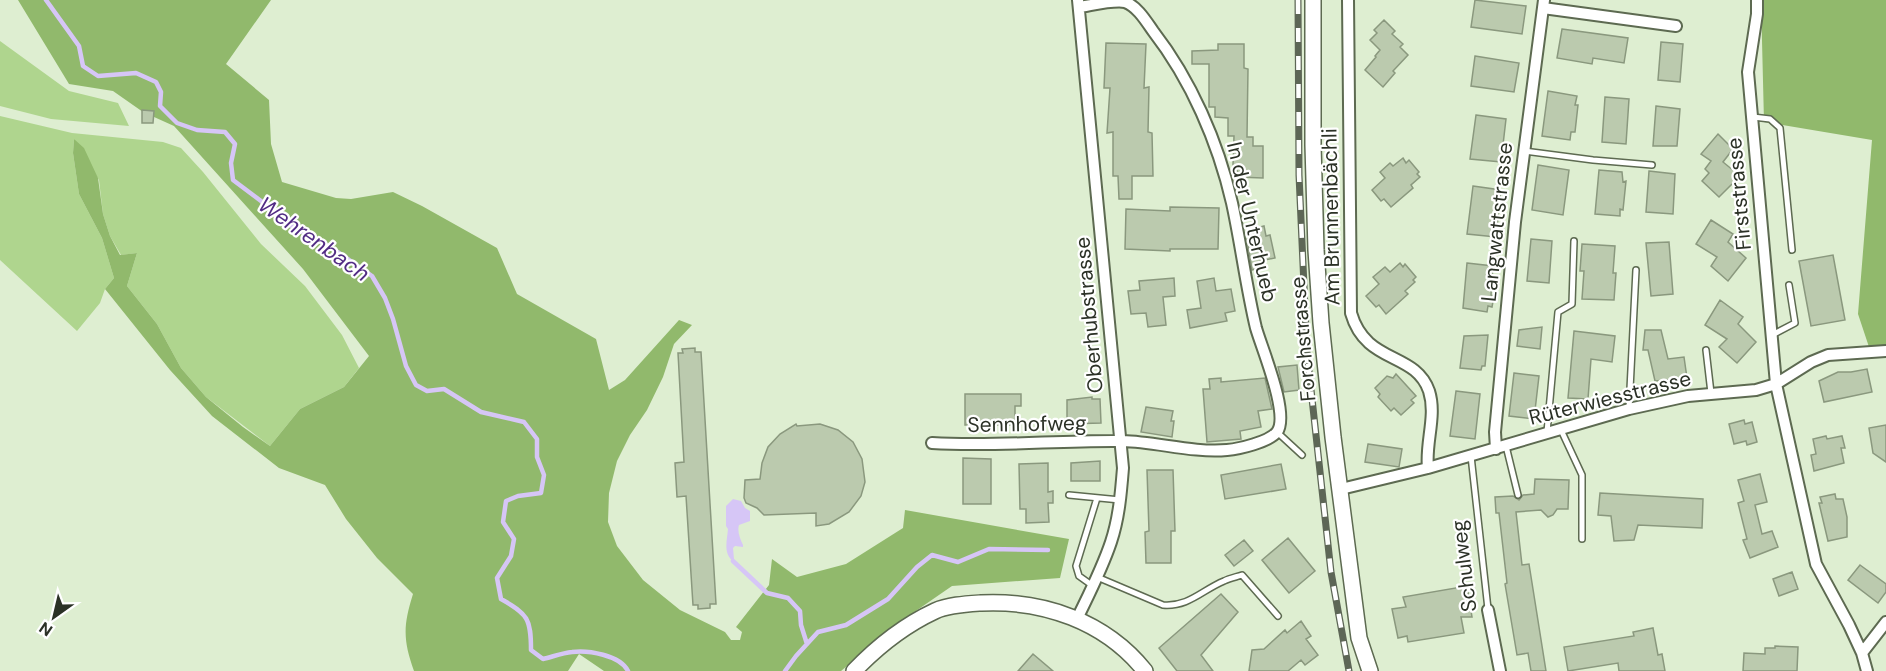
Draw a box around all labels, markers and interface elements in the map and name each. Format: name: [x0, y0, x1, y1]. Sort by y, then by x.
street label: Am Brunnenbächli: [1315, 128, 1347, 306]
street label: Firststrasse: [1720, 136, 1758, 251]
street label: In der Unterhueb: [1220, 139, 1284, 305]
street label: Langwattstrasse: [1475, 141, 1519, 303]
water label: Wehrenbach: [253, 190, 375, 288]
street label: Oberhubstrasse: [1068, 236, 1110, 394]
street label: Forchstrasse: [1284, 275, 1322, 403]
street label: Rüterwiesstrasse: [1526, 364, 1694, 432]
street label: Sennhofweg: [967, 409, 1087, 439]
street label: Schulweg: [1444, 518, 1484, 613]
north arrow: [24, 587, 84, 647]
text: N: [35, 617, 57, 641]

